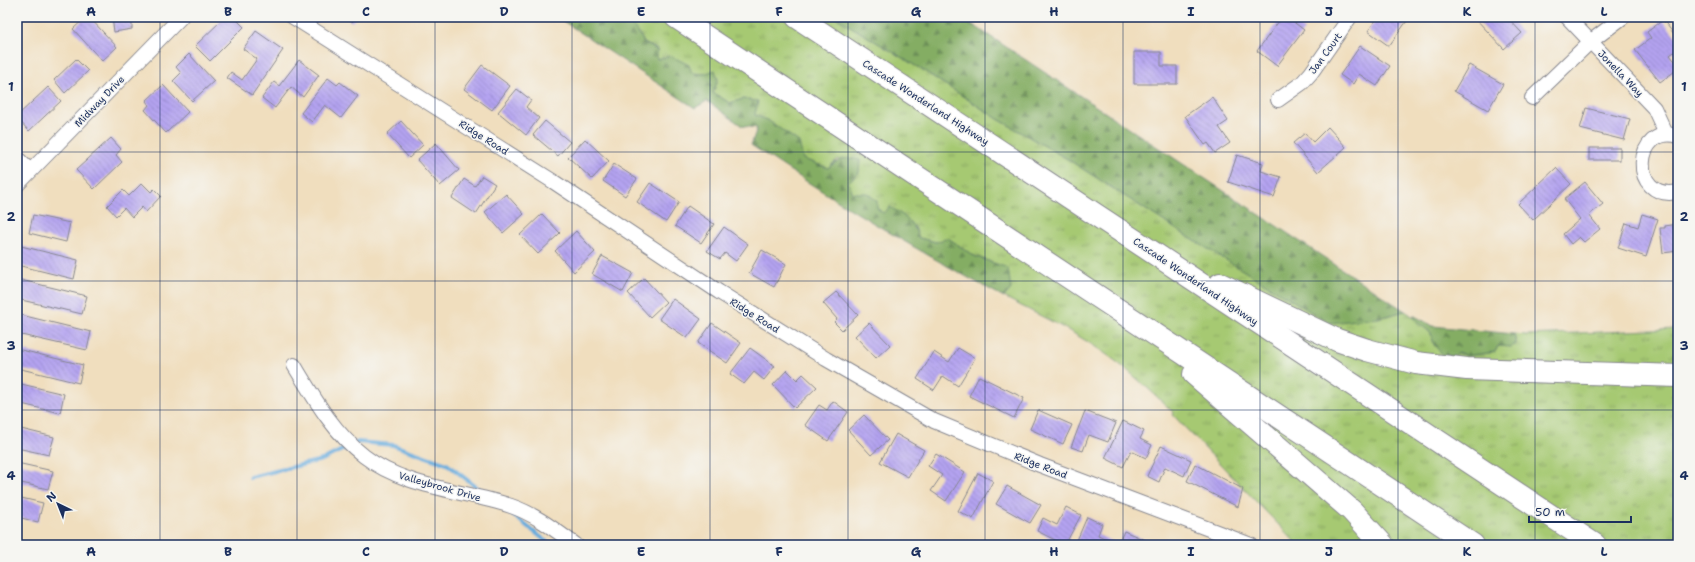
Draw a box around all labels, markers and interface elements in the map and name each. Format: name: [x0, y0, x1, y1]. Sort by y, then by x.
text: A: [86, 3, 96, 20]
text: B: [224, 3, 232, 20]
text: C: [362, 3, 370, 20]
text: D: [499, 3, 509, 20]
text: E: [637, 3, 646, 20]
text: F: [775, 3, 783, 20]
text: G: [911, 3, 922, 20]
text: H: [1049, 3, 1059, 20]
text: I: [1187, 3, 1195, 20]
text: J: [1325, 3, 1333, 20]
text: K: [1463, 3, 1472, 20]
text: L: [1600, 3, 1608, 20]
street label: Jan Court: [1306, 30, 1345, 77]
street label: Jonella Way: [1595, 47, 1646, 100]
street label: Cascade Wonderland Highway: [860, 57, 992, 148]
street label: Midway Drive: [71, 73, 127, 130]
text: 1: [8, 78, 14, 95]
text: 1: [1681, 78, 1687, 95]
street label: Ridge Road: [457, 117, 512, 158]
text: 2: [6, 208, 16, 225]
text: 2: [1679, 208, 1689, 225]
street label: Cascade Wonderland Highway: [1131, 235, 1261, 328]
street label: Ridge Road: [728, 295, 783, 336]
text: 3: [6, 337, 16, 354]
text: 3: [1679, 337, 1689, 354]
street label: Ridge Road: [1012, 449, 1070, 482]
text: 4: [6, 467, 16, 484]
text: 4: [1679, 467, 1689, 484]
street label: Valleybrook Drive: [397, 469, 483, 505]
north arrow: [38, 484, 78, 524]
text: N: [43, 488, 60, 506]
scale bar: [1529, 498, 1631, 524]
text: 50 m: [1535, 504, 1565, 520]
text: A: [86, 543, 96, 560]
text: B: [224, 543, 232, 560]
text: C: [362, 543, 370, 560]
text: D: [499, 543, 509, 560]
text: E: [637, 543, 646, 560]
text: F: [775, 543, 783, 560]
text: G: [911, 543, 922, 560]
text: H: [1049, 543, 1059, 560]
text: I: [1187, 543, 1195, 560]
text: J: [1325, 543, 1333, 560]
text: K: [1463, 543, 1472, 560]
text: L: [1600, 543, 1608, 560]

